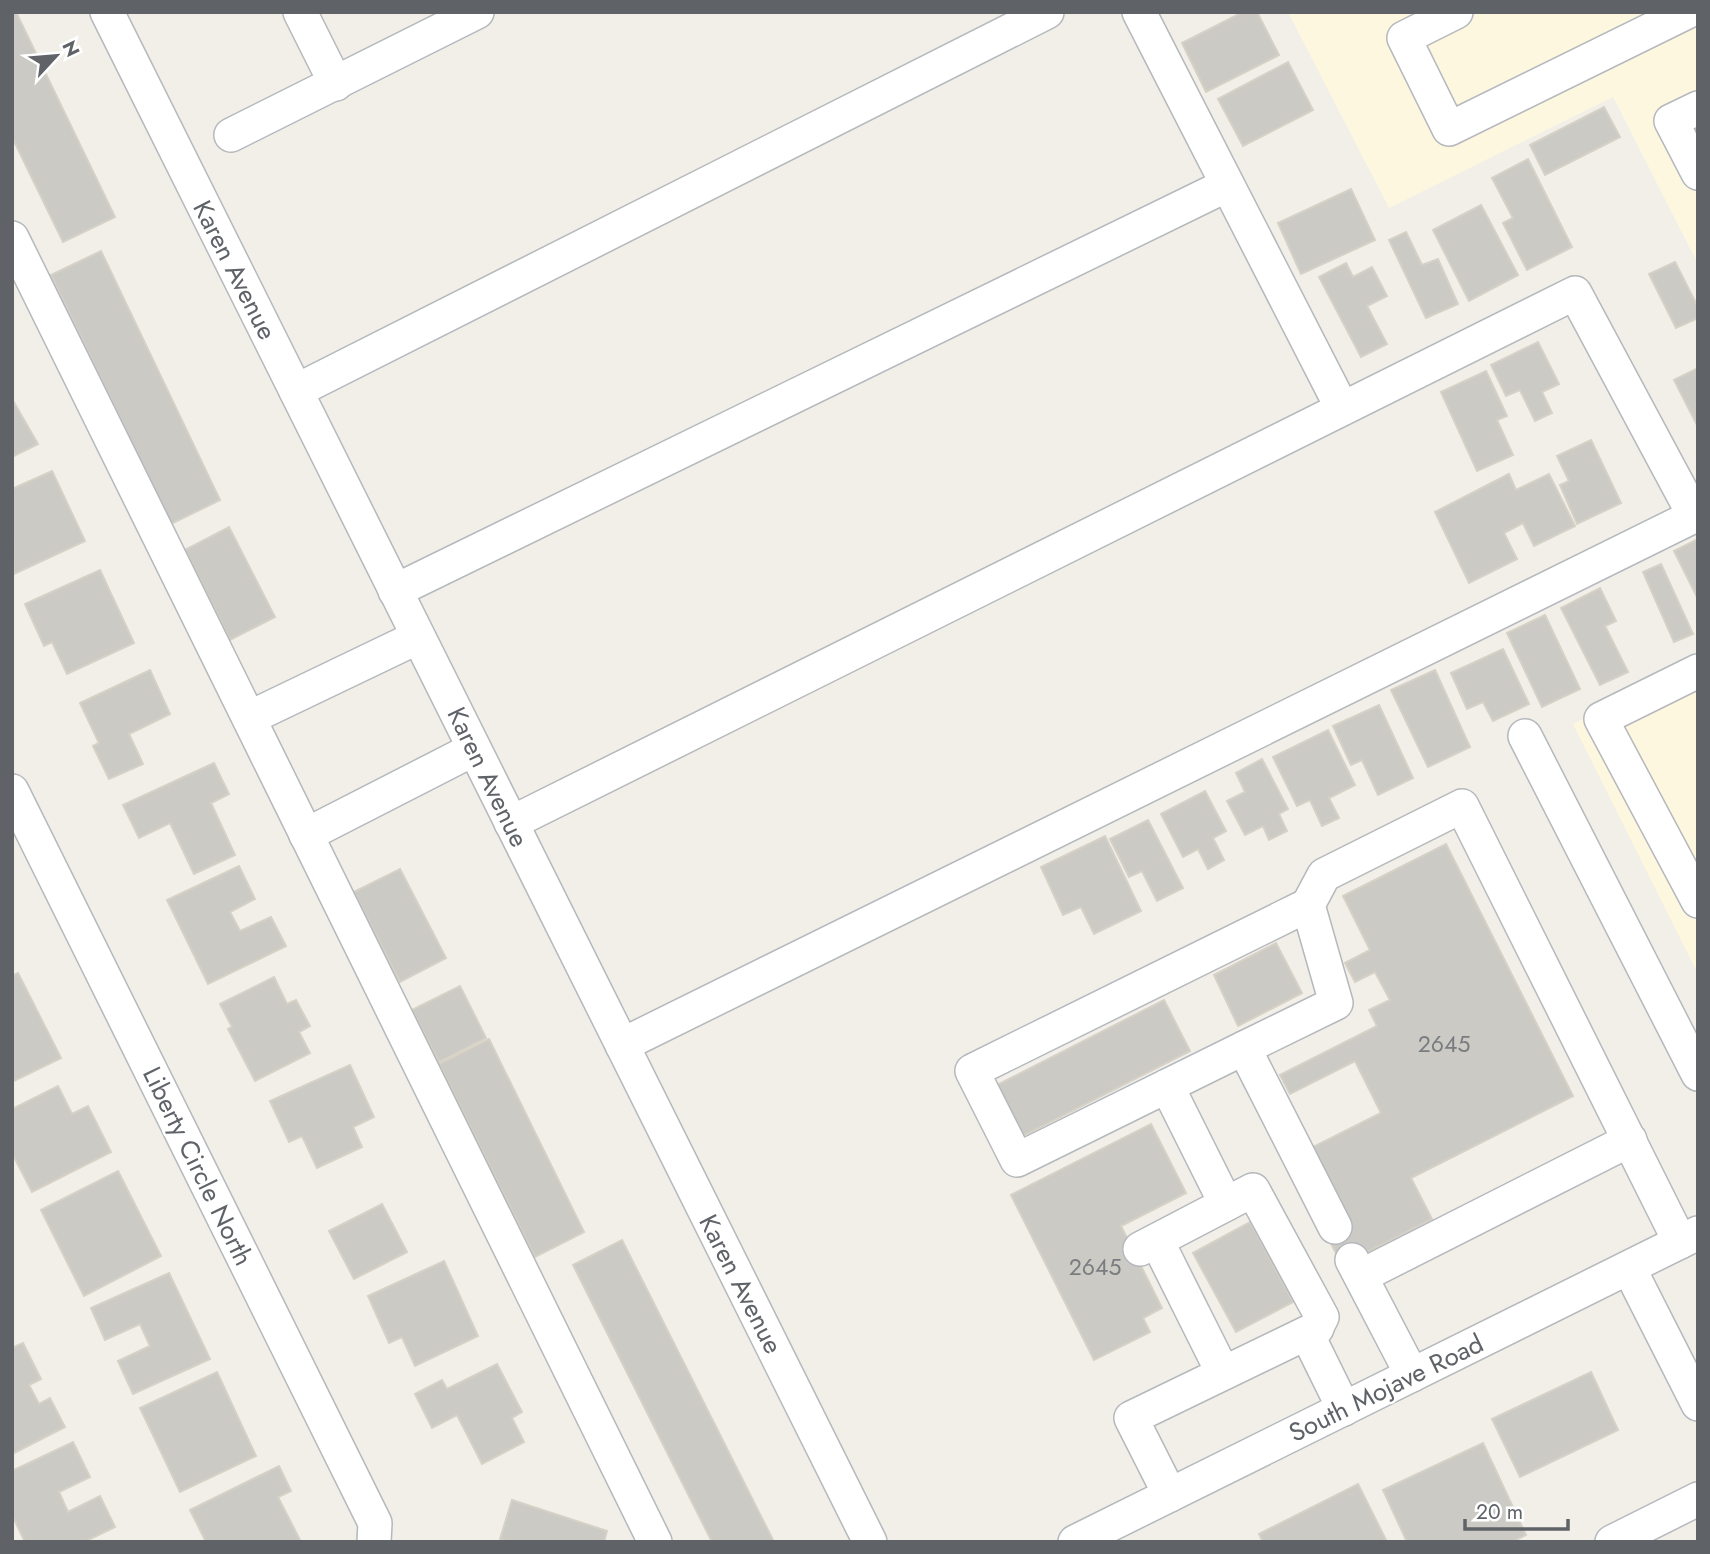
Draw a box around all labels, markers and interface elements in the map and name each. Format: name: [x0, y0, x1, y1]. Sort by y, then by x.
north arrow: [21, 21, 91, 91]
text: N: [55, 36, 86, 61]
street label: Karen Avenue: [184, 194, 286, 346]
street label: Karen Avenue: [438, 701, 538, 853]
house number: 2645: [1418, 1027, 1470, 1061]
street label: Liberty Circle North: [133, 1060, 263, 1272]
street label: Karen Avenue: [690, 1208, 792, 1360]
house number: 2645: [1069, 1250, 1121, 1284]
street label: South Mojave Road: [1282, 1324, 1490, 1452]
scale bar: [1465, 1488, 1568, 1532]
text: 20 m: [1476, 1497, 1523, 1527]

